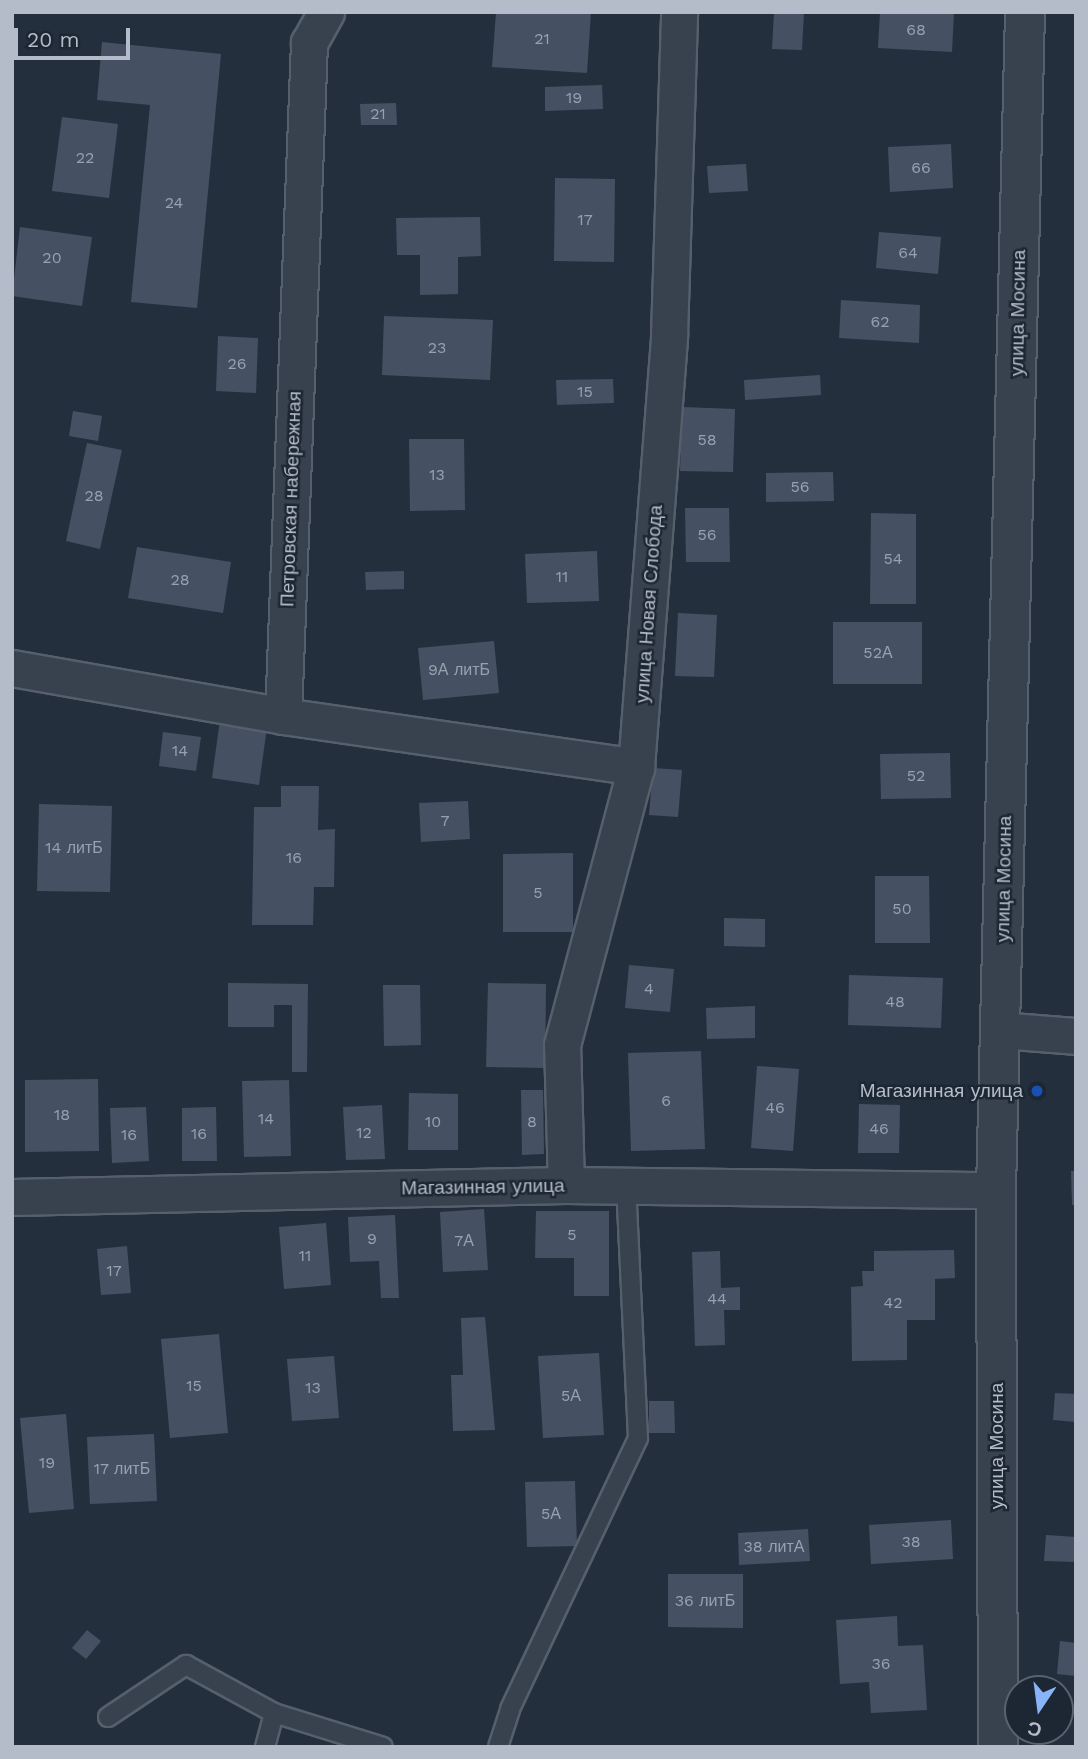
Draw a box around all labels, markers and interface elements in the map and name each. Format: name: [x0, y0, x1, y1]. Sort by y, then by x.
scale bar: [18, 14, 133, 58]
house number: 68: [906, 20, 926, 40]
text: 20 m: [27, 27, 79, 52]
house number: 21: [534, 29, 550, 49]
house number: 19: [566, 88, 582, 108]
house number: 21: [370, 104, 386, 124]
house number: 22: [76, 148, 94, 168]
house number: 66: [911, 158, 931, 178]
house number: 24: [165, 193, 183, 213]
house number: 17: [577, 210, 593, 230]
house number: 64: [898, 243, 918, 263]
house number: 20: [42, 248, 62, 268]
street label: улица Мосина: [1005, 250, 1031, 376]
house number: 62: [870, 312, 890, 332]
house number: 23: [428, 338, 446, 358]
house number: 26: [227, 354, 247, 374]
house number: 15: [577, 382, 593, 402]
street label: Петровская набережная: [276, 391, 306, 607]
house number: 58: [697, 430, 717, 450]
house number: 13: [429, 465, 445, 485]
house number: 56: [790, 477, 810, 497]
house number: 28: [84, 486, 104, 506]
street label: улица Новая Слобода: [631, 504, 667, 704]
house number: 56: [697, 525, 717, 545]
house number: 54: [883, 549, 903, 569]
house number: 11: [556, 567, 568, 587]
house number: 28: [170, 570, 190, 590]
house number: 52А: [863, 643, 893, 663]
house number: 9А литБ: [428, 660, 490, 680]
house number: 14: [172, 741, 188, 761]
house number: 52: [907, 766, 925, 786]
house number: 7: [441, 811, 449, 831]
street label: улица Мосина: [991, 816, 1017, 942]
house number: 14 литБ: [45, 838, 103, 858]
house number: 16: [286, 848, 302, 868]
house number: 5: [533, 883, 543, 903]
house number: 50: [892, 899, 912, 919]
house number: 4: [644, 979, 654, 999]
house number: 48: [885, 992, 905, 1012]
place label: Магазинная улица: [860, 1080, 1023, 1102]
marker: Магазинная улица: [1029, 1083, 1045, 1099]
house number: 6: [661, 1091, 671, 1111]
house number: 46: [765, 1098, 785, 1118]
house number: 18: [54, 1105, 70, 1125]
house number: 14: [258, 1109, 274, 1129]
house number: 10: [425, 1112, 441, 1132]
house number: 8: [527, 1112, 537, 1132]
house number: 46: [869, 1119, 889, 1139]
house number: 12: [356, 1123, 372, 1143]
house number: 16: [191, 1124, 207, 1144]
house number: 16: [121, 1125, 137, 1145]
street label: Магазинная улица: [401, 1174, 565, 1200]
house number: 5: [567, 1225, 577, 1245]
house number: 9: [367, 1229, 377, 1249]
house number: 7А: [454, 1231, 474, 1251]
house number: 11: [299, 1246, 311, 1266]
house number: 17: [106, 1261, 122, 1281]
house number: 44: [707, 1289, 727, 1309]
house number: 42: [883, 1293, 903, 1313]
house number: 15: [186, 1376, 202, 1396]
house number: 13: [305, 1378, 321, 1398]
street label: улица Мосина: [986, 1383, 1008, 1509]
house number: 5А: [561, 1386, 581, 1406]
house number: 19: [39, 1453, 55, 1473]
house number: 17 литБ: [94, 1459, 150, 1479]
house number: 5А: [541, 1504, 561, 1524]
house number: 38: [901, 1532, 921, 1552]
house number: 38 литА: [744, 1537, 804, 1557]
house number: 36 литБ: [675, 1591, 735, 1611]
house number: 36: [871, 1654, 891, 1674]
north arrow: [1004, 1675, 1074, 1745]
text: С: [1025, 1716, 1044, 1742]

